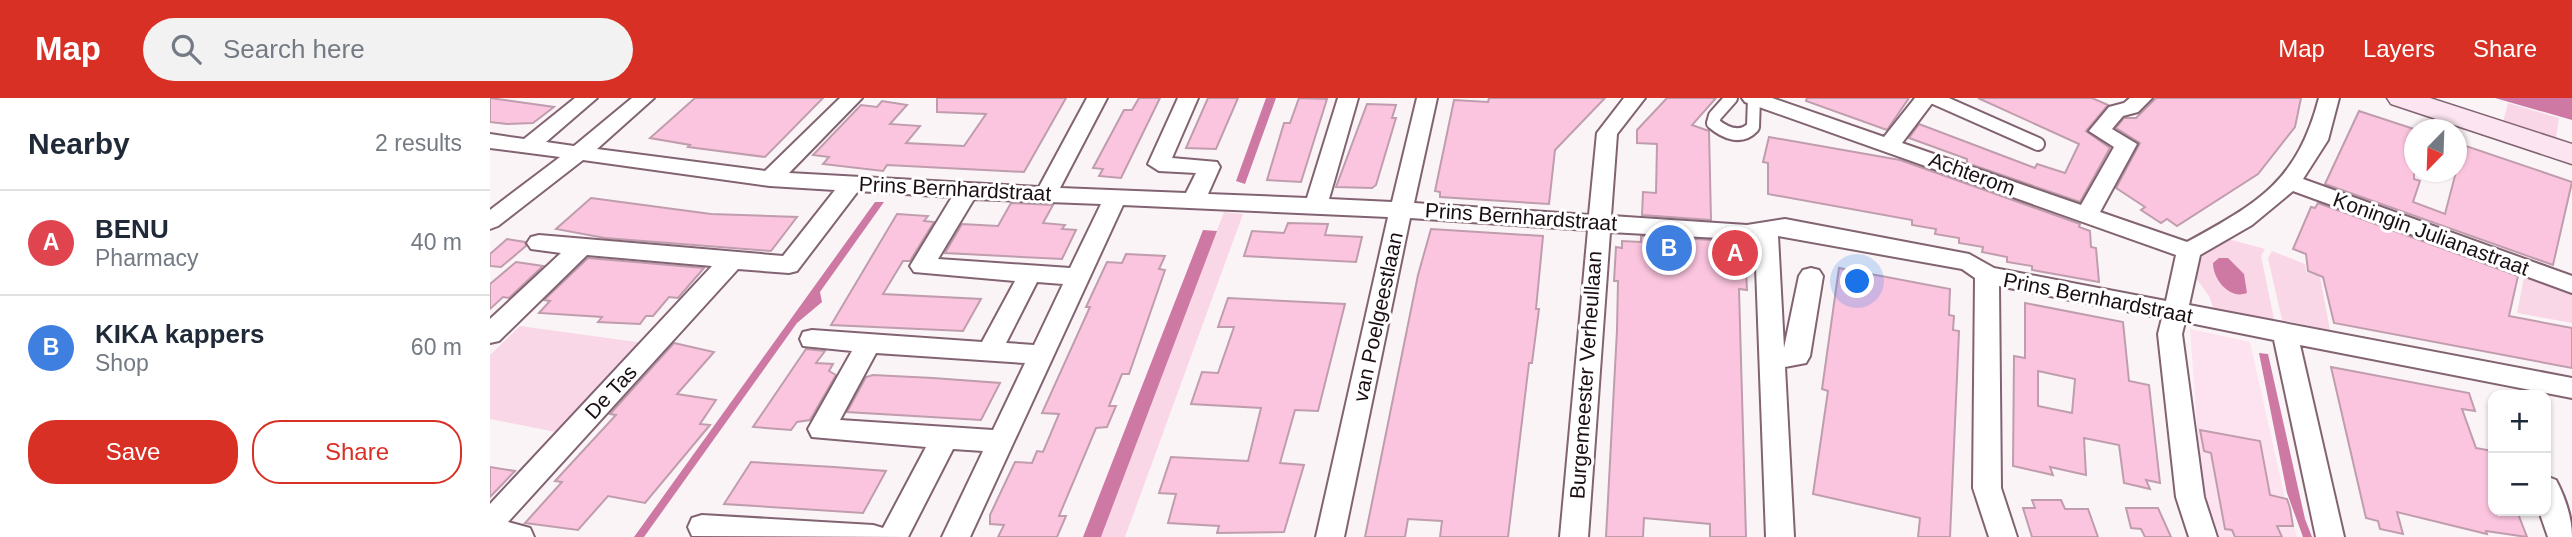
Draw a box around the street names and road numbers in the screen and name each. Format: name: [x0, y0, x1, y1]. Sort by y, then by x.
street label: Achterom: [1926, 147, 2018, 200]
street label: Prins Bernhardstraat: [858, 172, 1052, 205]
street label: Koningin Julianastraat: [2330, 187, 2532, 280]
street label: Prins Bernhardstraat: [1424, 198, 1618, 235]
street label: van Poelgeestlaan: [1348, 230, 1407, 404]
street label: Burgemeester Verheullaan: [1565, 250, 1606, 500]
street label: Prins Bernhardstraat: [2001, 268, 2195, 327]
street label: De Tas: [580, 360, 641, 423]

